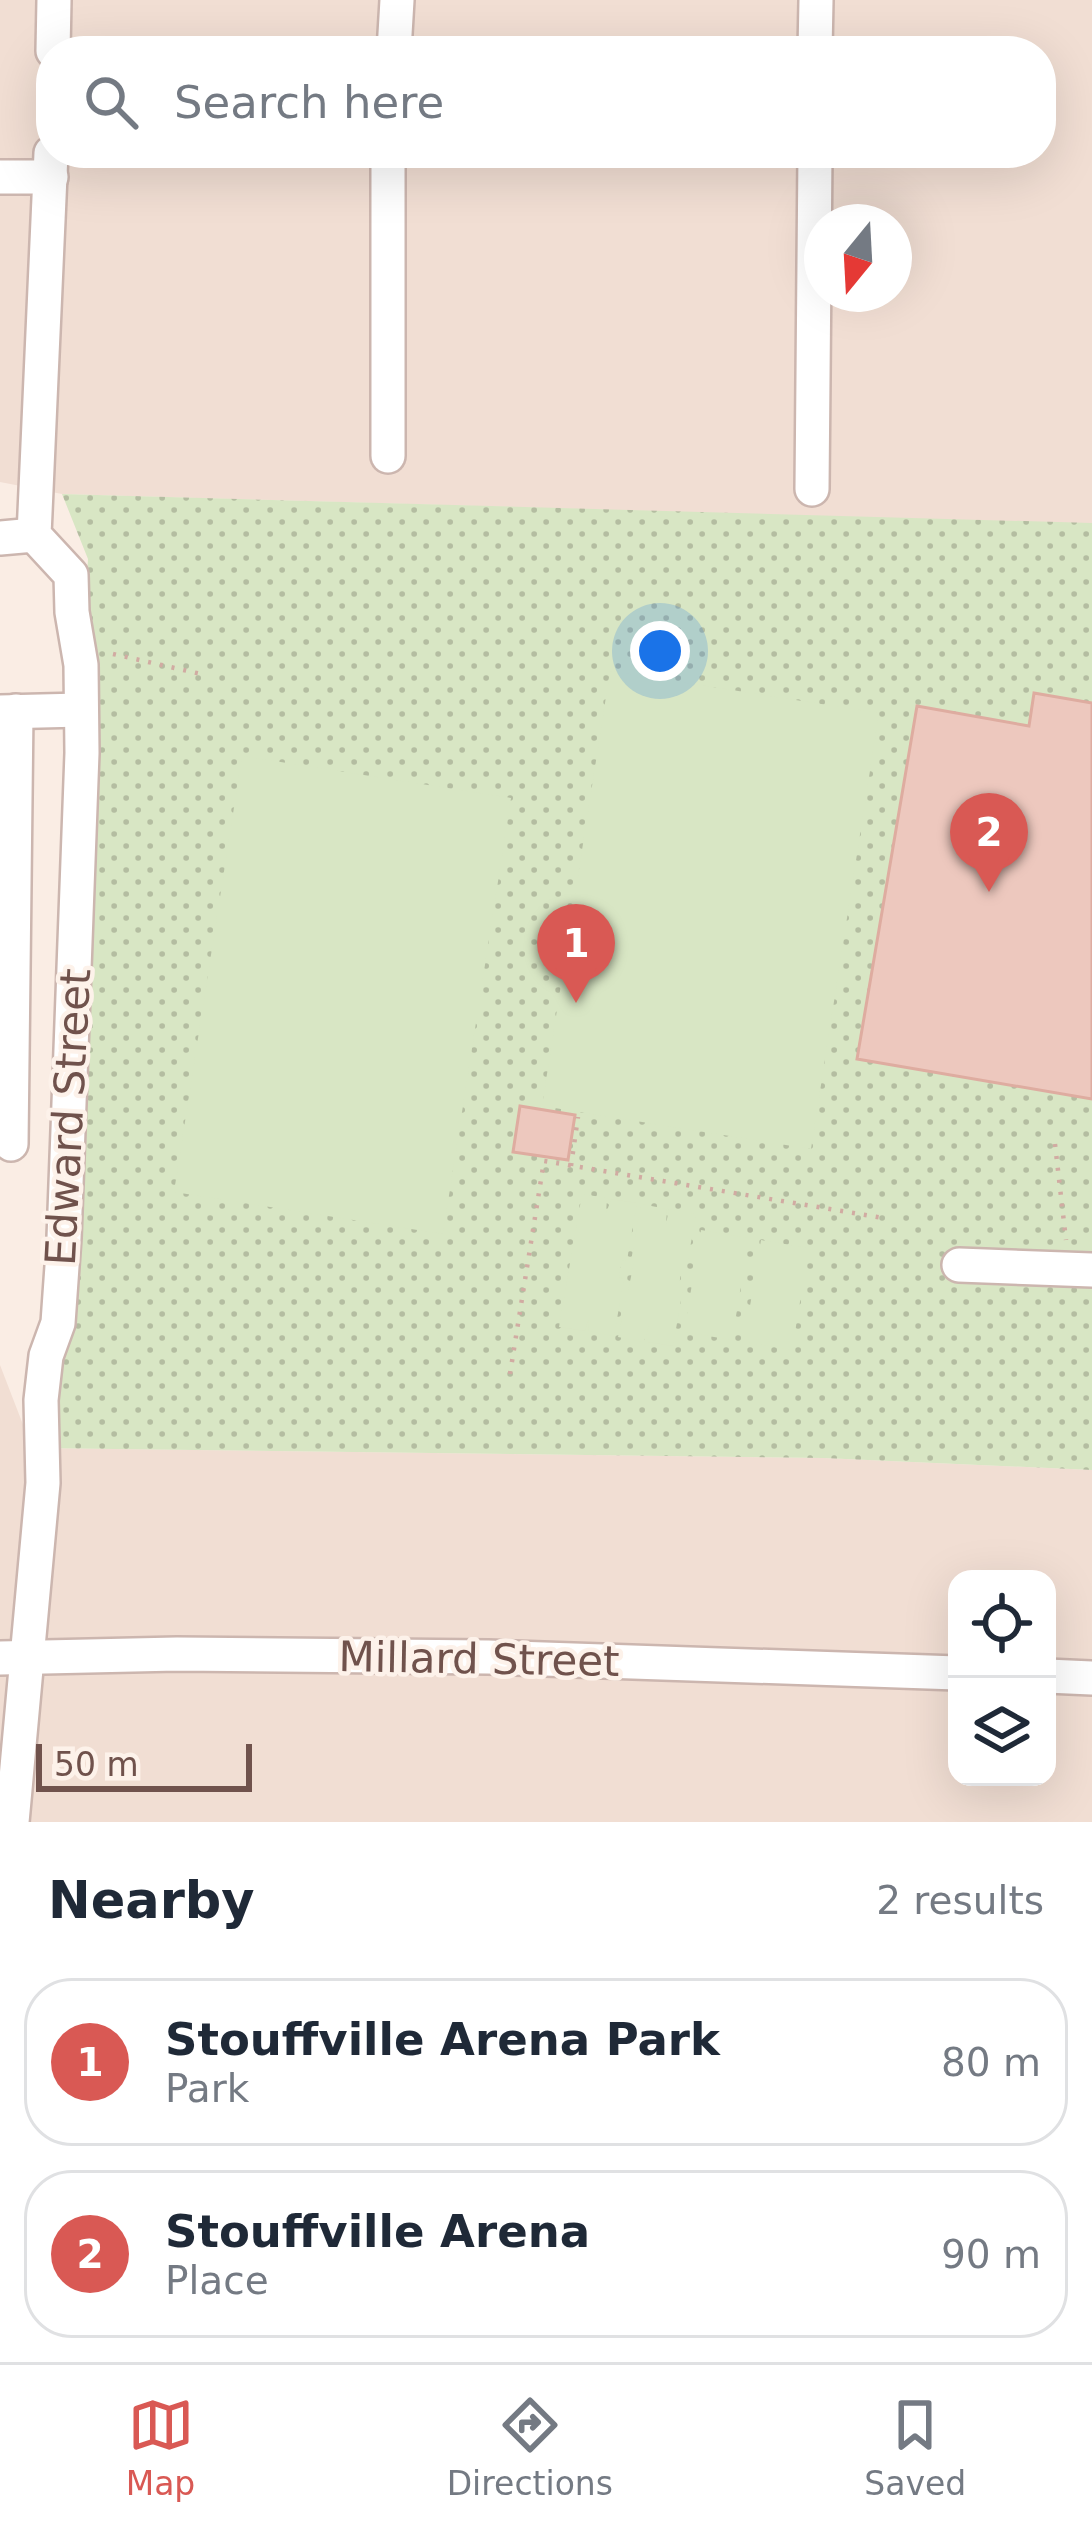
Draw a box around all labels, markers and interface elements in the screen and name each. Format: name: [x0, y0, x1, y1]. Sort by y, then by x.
search box: [36, 36, 1056, 168]
icon: search: [78, 69, 144, 135]
text: Search here: [174, 76, 444, 129]
north arrow: [804, 204, 912, 312]
your location: [630, 621, 690, 681]
pin: 2: [950, 793, 1028, 892]
pin: 1: [537, 904, 615, 1003]
street label: Edward Street: [36, 967, 100, 1267]
map controls: [948, 1570, 1056, 1786]
button: locate: [948, 1570, 1056, 1678]
street label: Millard Street: [338, 1632, 620, 1686]
button: layers: [948, 1678, 1056, 1786]
scale bar: [36, 1738, 252, 1791]
text: 50 m: [54, 1745, 139, 1784]
text: Nearby: [48, 1871, 255, 1930]
text: 2 results: [876, 1878, 1044, 1923]
text: Stouffville Arena Park: [165, 2013, 720, 2066]
text: 1: [76, 2040, 104, 2085]
text: 80 m: [941, 2040, 1041, 2085]
text: Park: [165, 2066, 249, 2111]
text: Stouffville Arena: [165, 2205, 590, 2258]
text: 2: [76, 2232, 104, 2277]
text: 90 m: [941, 2232, 1041, 2277]
text: Place: [165, 2258, 269, 2303]
tab: Map: [126, 2392, 195, 2503]
tab: Directions: [447, 2392, 613, 2503]
tab: Saved: [864, 2392, 966, 2503]

